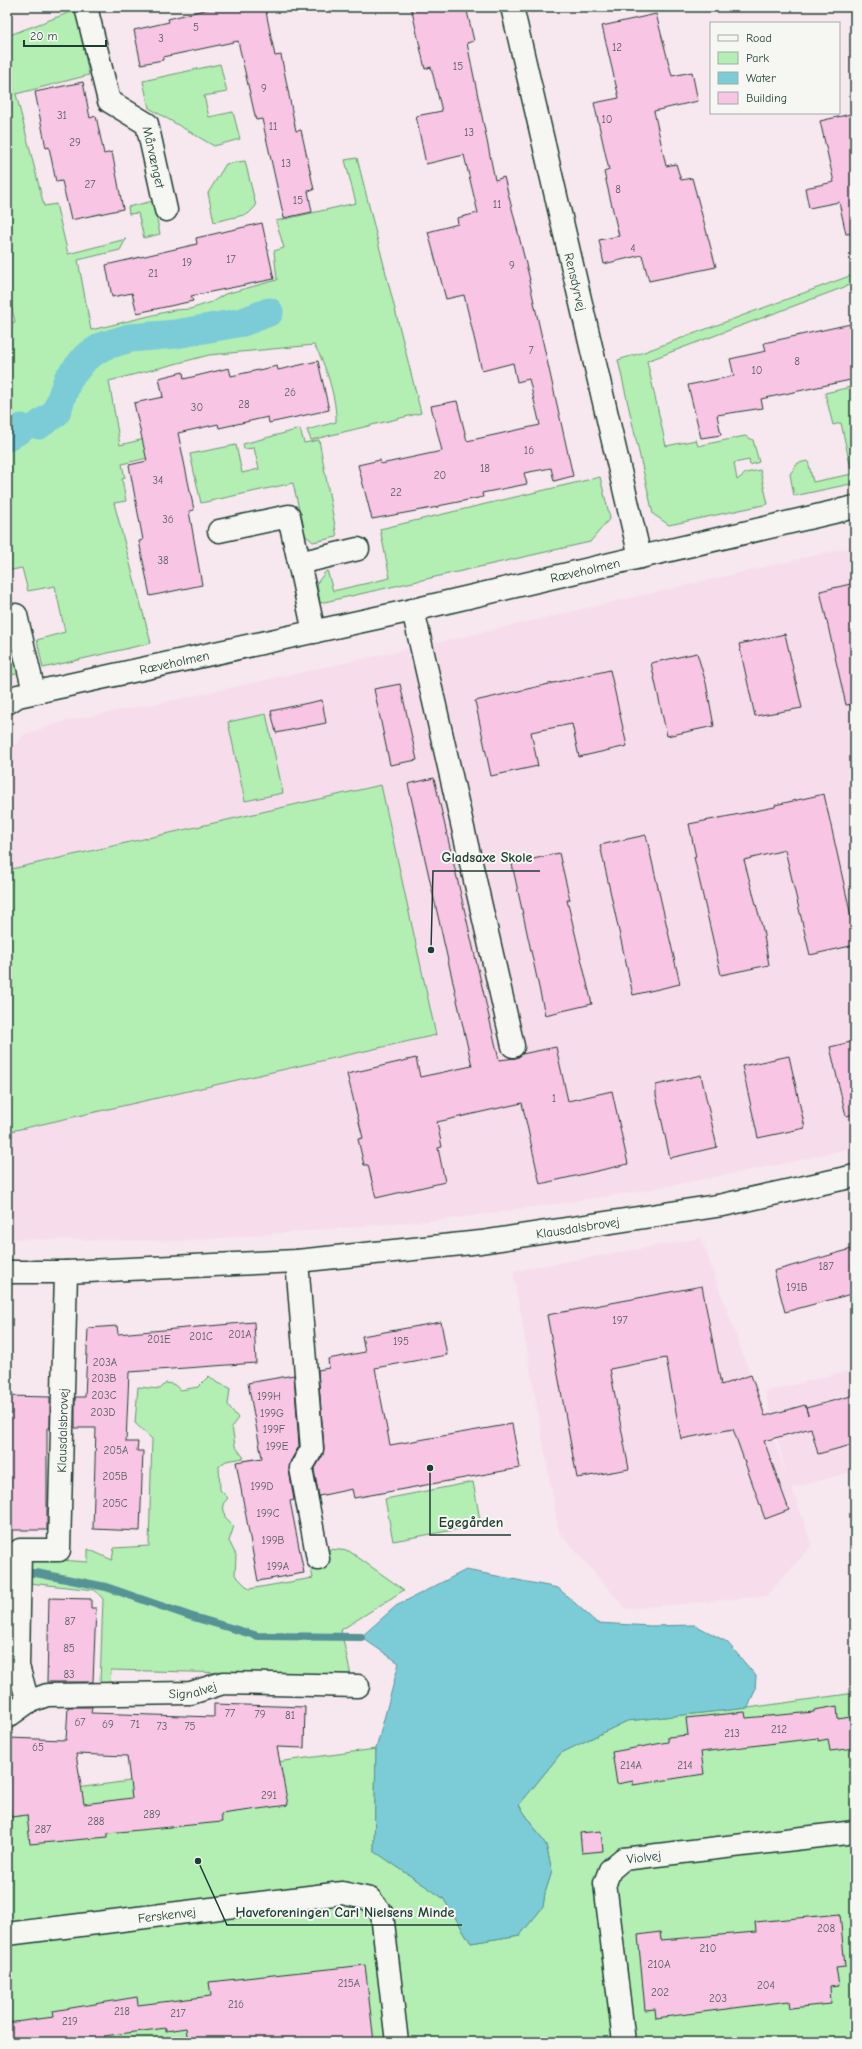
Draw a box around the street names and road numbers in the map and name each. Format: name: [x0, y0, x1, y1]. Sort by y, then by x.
street label: Mårvænget: [140, 125, 168, 191]
street label: Rensdyrvej: [561, 251, 589, 312]
street label: Ræveholmen: [549, 555, 622, 586]
street label: Ræveholmen: [138, 648, 211, 677]
street label: Klausdalsbrovej: [535, 1214, 620, 1241]
street label: Klausdalsbrovej: [54, 1388, 71, 1473]
street label: Signalvej: [169, 1678, 218, 1701]
street label: Violvej: [626, 1848, 662, 1867]
street label: Ferskenvej: [137, 1904, 197, 1926]

